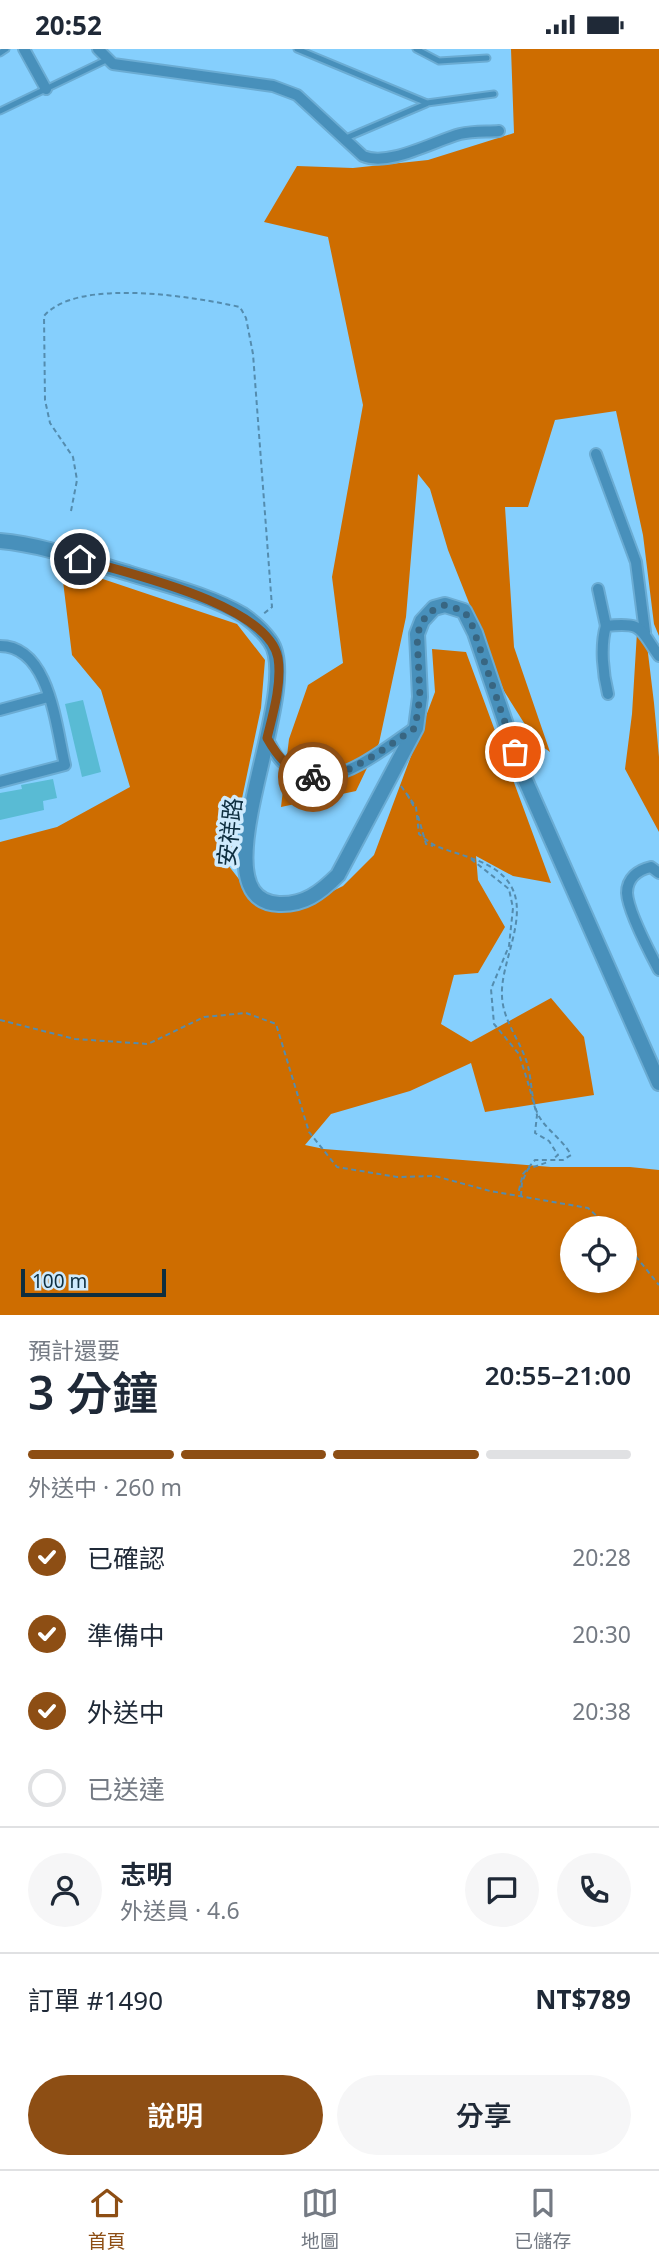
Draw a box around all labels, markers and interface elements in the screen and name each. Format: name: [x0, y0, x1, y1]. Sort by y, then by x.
text: 20:52: [35, 7, 102, 43]
pin: [50, 529, 110, 589]
icon: home: [61, 540, 99, 578]
pin: [485, 722, 545, 782]
icon: bag: [496, 733, 534, 771]
courier: [278, 742, 348, 812]
icon: bike: [294, 758, 332, 796]
street label: 安祥路: [209, 796, 249, 868]
map controls: [560, 1216, 637, 1293]
button: locate: [560, 1216, 637, 1293]
scale bar: [21, 1266, 166, 1298]
text: 100 m: [32, 1268, 87, 1294]
text: 預計還要: [28, 1334, 120, 1366]
text: 20:55–21:00: [485, 1357, 631, 1393]
text: 3 分鐘: [28, 1361, 158, 1423]
text: 外送中 · 260 m: [28, 1471, 182, 1503]
icon: check: [28, 1538, 66, 1576]
text: 已確認: [87, 1540, 165, 1576]
text: 20:28: [572, 1541, 631, 1573]
icon: check: [28, 1615, 66, 1653]
text: 準備中: [87, 1617, 165, 1653]
text: 20:30: [572, 1618, 631, 1650]
icon: check: [28, 1692, 66, 1730]
text: 外送中: [87, 1694, 165, 1730]
text: 20:38: [572, 1695, 631, 1727]
text: 已送達: [87, 1771, 165, 1807]
button: person: [28, 1853, 102, 1927]
button: chat: [465, 1853, 539, 1927]
button: phone: [557, 1853, 631, 1927]
text: 志明: [120, 1856, 172, 1892]
text: 外送員 · 4.6: [120, 1894, 240, 1926]
text: NT$789: [535, 1981, 631, 2017]
text: 訂單 #1490: [28, 1982, 163, 2018]
button: 說明: [28, 2075, 323, 2155]
button: 分享: [337, 2075, 631, 2155]
tab: 首頁: [88, 2184, 126, 2254]
tab: 地圖: [301, 2184, 339, 2254]
tab: 已儲存: [514, 2184, 571, 2254]

